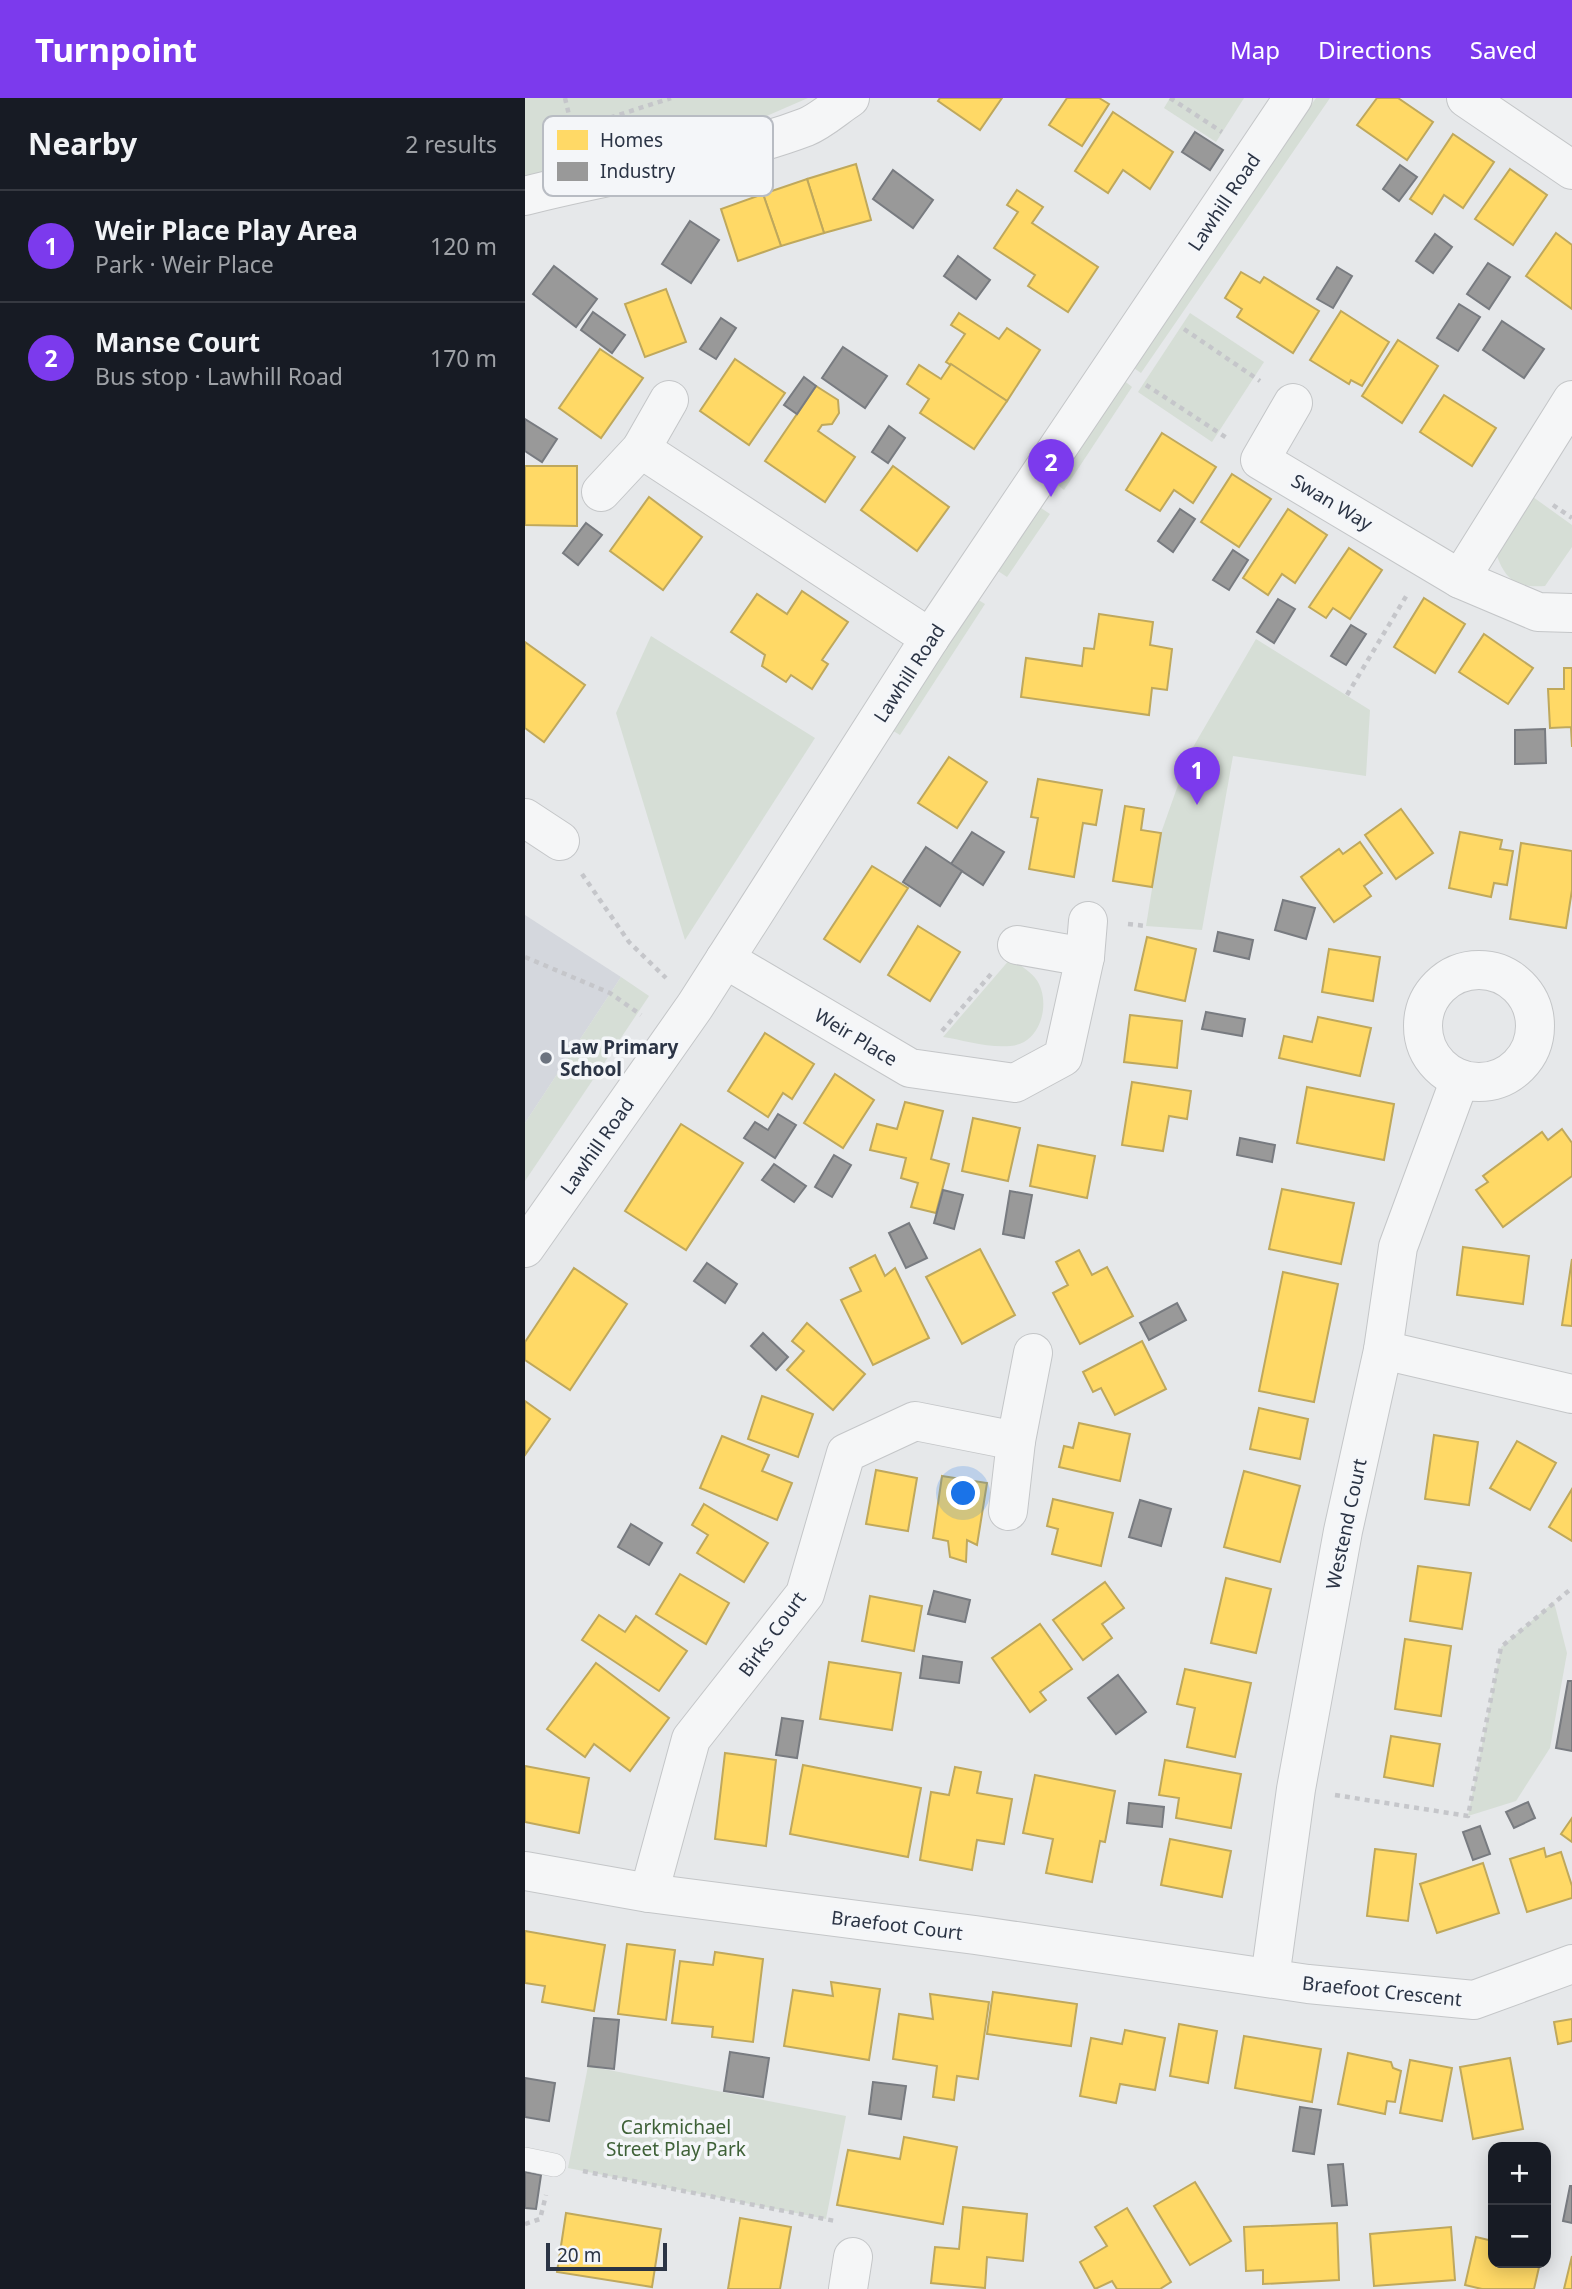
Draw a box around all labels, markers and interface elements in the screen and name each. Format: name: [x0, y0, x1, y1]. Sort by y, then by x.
text: Turnpoint: [35, 27, 197, 72]
text: Map: [1230, 33, 1280, 66]
text: Directions: [1318, 33, 1432, 66]
text: Saved: [1470, 33, 1537, 66]
legend: [543, 116, 773, 196]
text: Nearby: [28, 123, 137, 164]
text: Homes: [600, 127, 663, 153]
text: 2 results: [405, 128, 497, 160]
street label: Lawhill Road: [1182, 148, 1266, 256]
text: Industry: [600, 158, 675, 184]
text: Weir Place Play Area: [95, 212, 358, 248]
text: 1: [44, 230, 58, 262]
text: 120 m: [430, 230, 497, 262]
text: Park · Weir Place: [95, 248, 274, 280]
text: Manse Court: [95, 324, 260, 360]
text: 2: [44, 342, 58, 374]
text: 170 m: [430, 342, 497, 374]
text: Bus stop · Lawhill Road: [95, 360, 343, 392]
pin: 2: [1028, 439, 1074, 497]
street label: Swan Way: [1287, 468, 1378, 537]
street label: Lawhill Road: [867, 619, 951, 727]
pin: 1: [1174, 747, 1220, 805]
street label: Weir Place: [810, 1002, 902, 1072]
place label: Law Primary School: [560, 1034, 679, 1082]
marker: Law Primary School: [538, 1050, 554, 1066]
street label: Lawhill Road: [554, 1092, 640, 1200]
street label: Westend Court: [1319, 1456, 1373, 1592]
your location: [946, 1476, 980, 1510]
street label: Birks Court: [732, 1586, 812, 1682]
street label: Braefoot Court: [830, 1904, 964, 1946]
street label: Braefoot Crescent: [1301, 1970, 1463, 2012]
park label: Carkmichael Street Play Park: [606, 2114, 746, 2162]
map controls: [1488, 2142, 1551, 2268]
button: +: [1488, 2142, 1551, 2205]
button: −: [1488, 2205, 1551, 2268]
scale bar: [546, 2240, 667, 2272]
text: 20 m: [557, 2242, 601, 2268]

